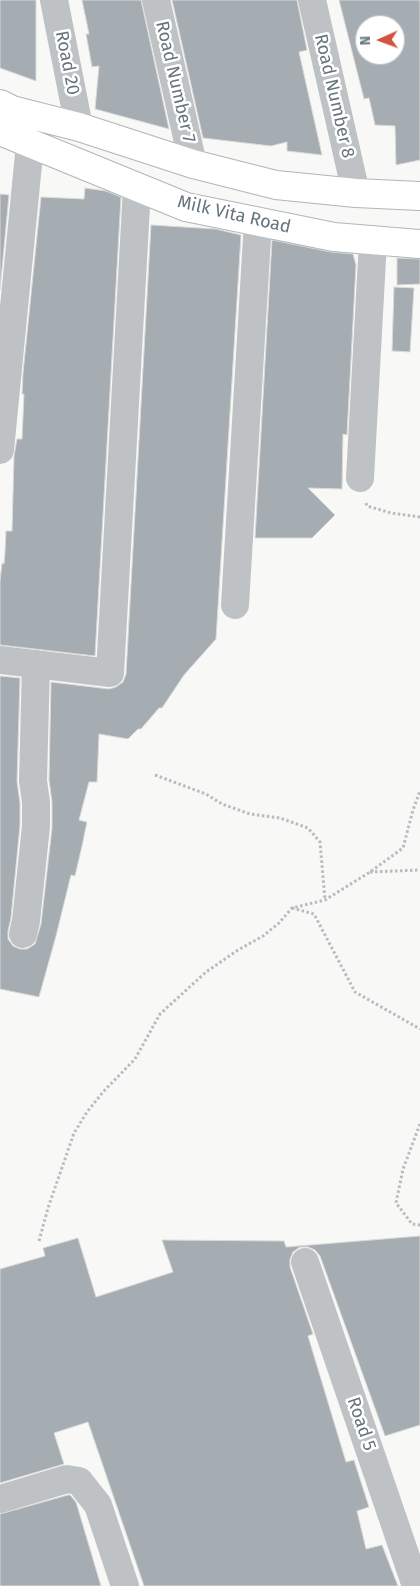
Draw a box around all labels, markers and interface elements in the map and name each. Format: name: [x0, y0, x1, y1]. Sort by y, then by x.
north arrow: [355, 15, 405, 65]
street label: Road Number 7: [150, 19, 200, 145]
street label: Road 20: [50, 29, 84, 97]
street label: Road Number 8: [309, 32, 359, 160]
text: N: [357, 36, 374, 45]
street label: Milk Vita Road: [175, 191, 293, 239]
street label: Road 5: [342, 1394, 380, 1454]

